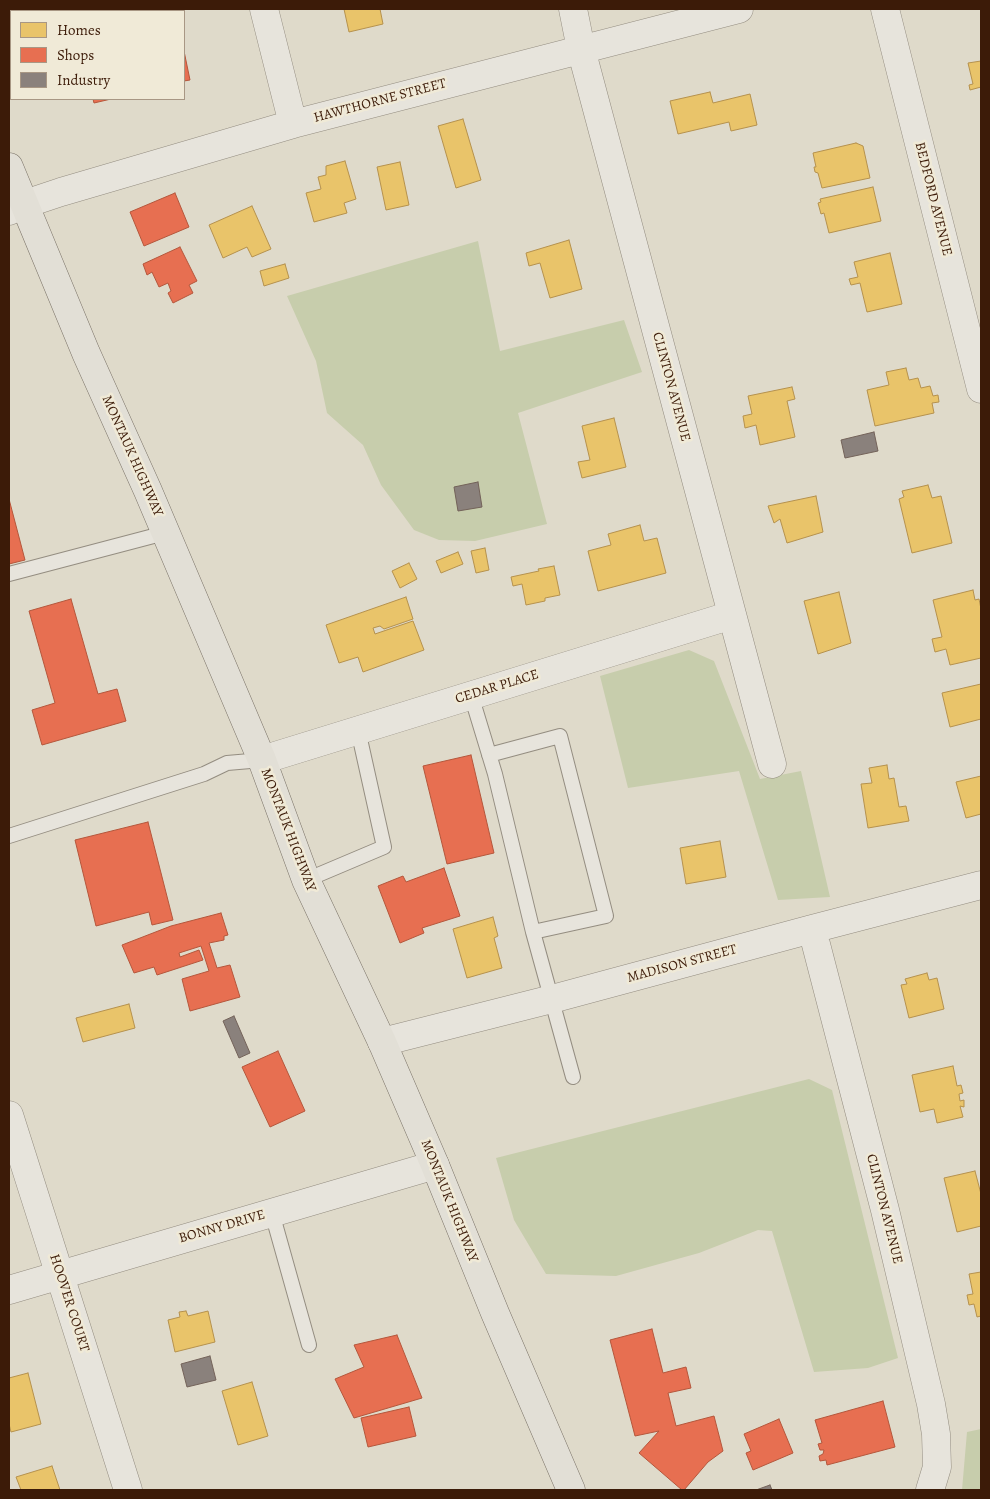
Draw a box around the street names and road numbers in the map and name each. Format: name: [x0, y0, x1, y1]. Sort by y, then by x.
street label: HAWTHORNE STREET: [312, 75, 448, 127]
street label: BEDFORD AVENUE: [911, 140, 955, 258]
street label: CLINTON AVENUE: [648, 330, 694, 444]
street label: MONTAUK HIGHWAY: [98, 393, 166, 519]
street label: CEDAR PLACE: [453, 666, 541, 708]
street label: MONTAUK HIGHWAY: [257, 766, 319, 894]
street label: MADISON STREET: [625, 941, 739, 987]
street label: MONTAUK HIGHWAY: [417, 1137, 481, 1265]
street label: CLINTON AVENUE: [862, 1152, 906, 1266]
street label: BONNY DRIVE: [177, 1207, 267, 1247]
street label: HOOVER COURT: [45, 1252, 93, 1354]

